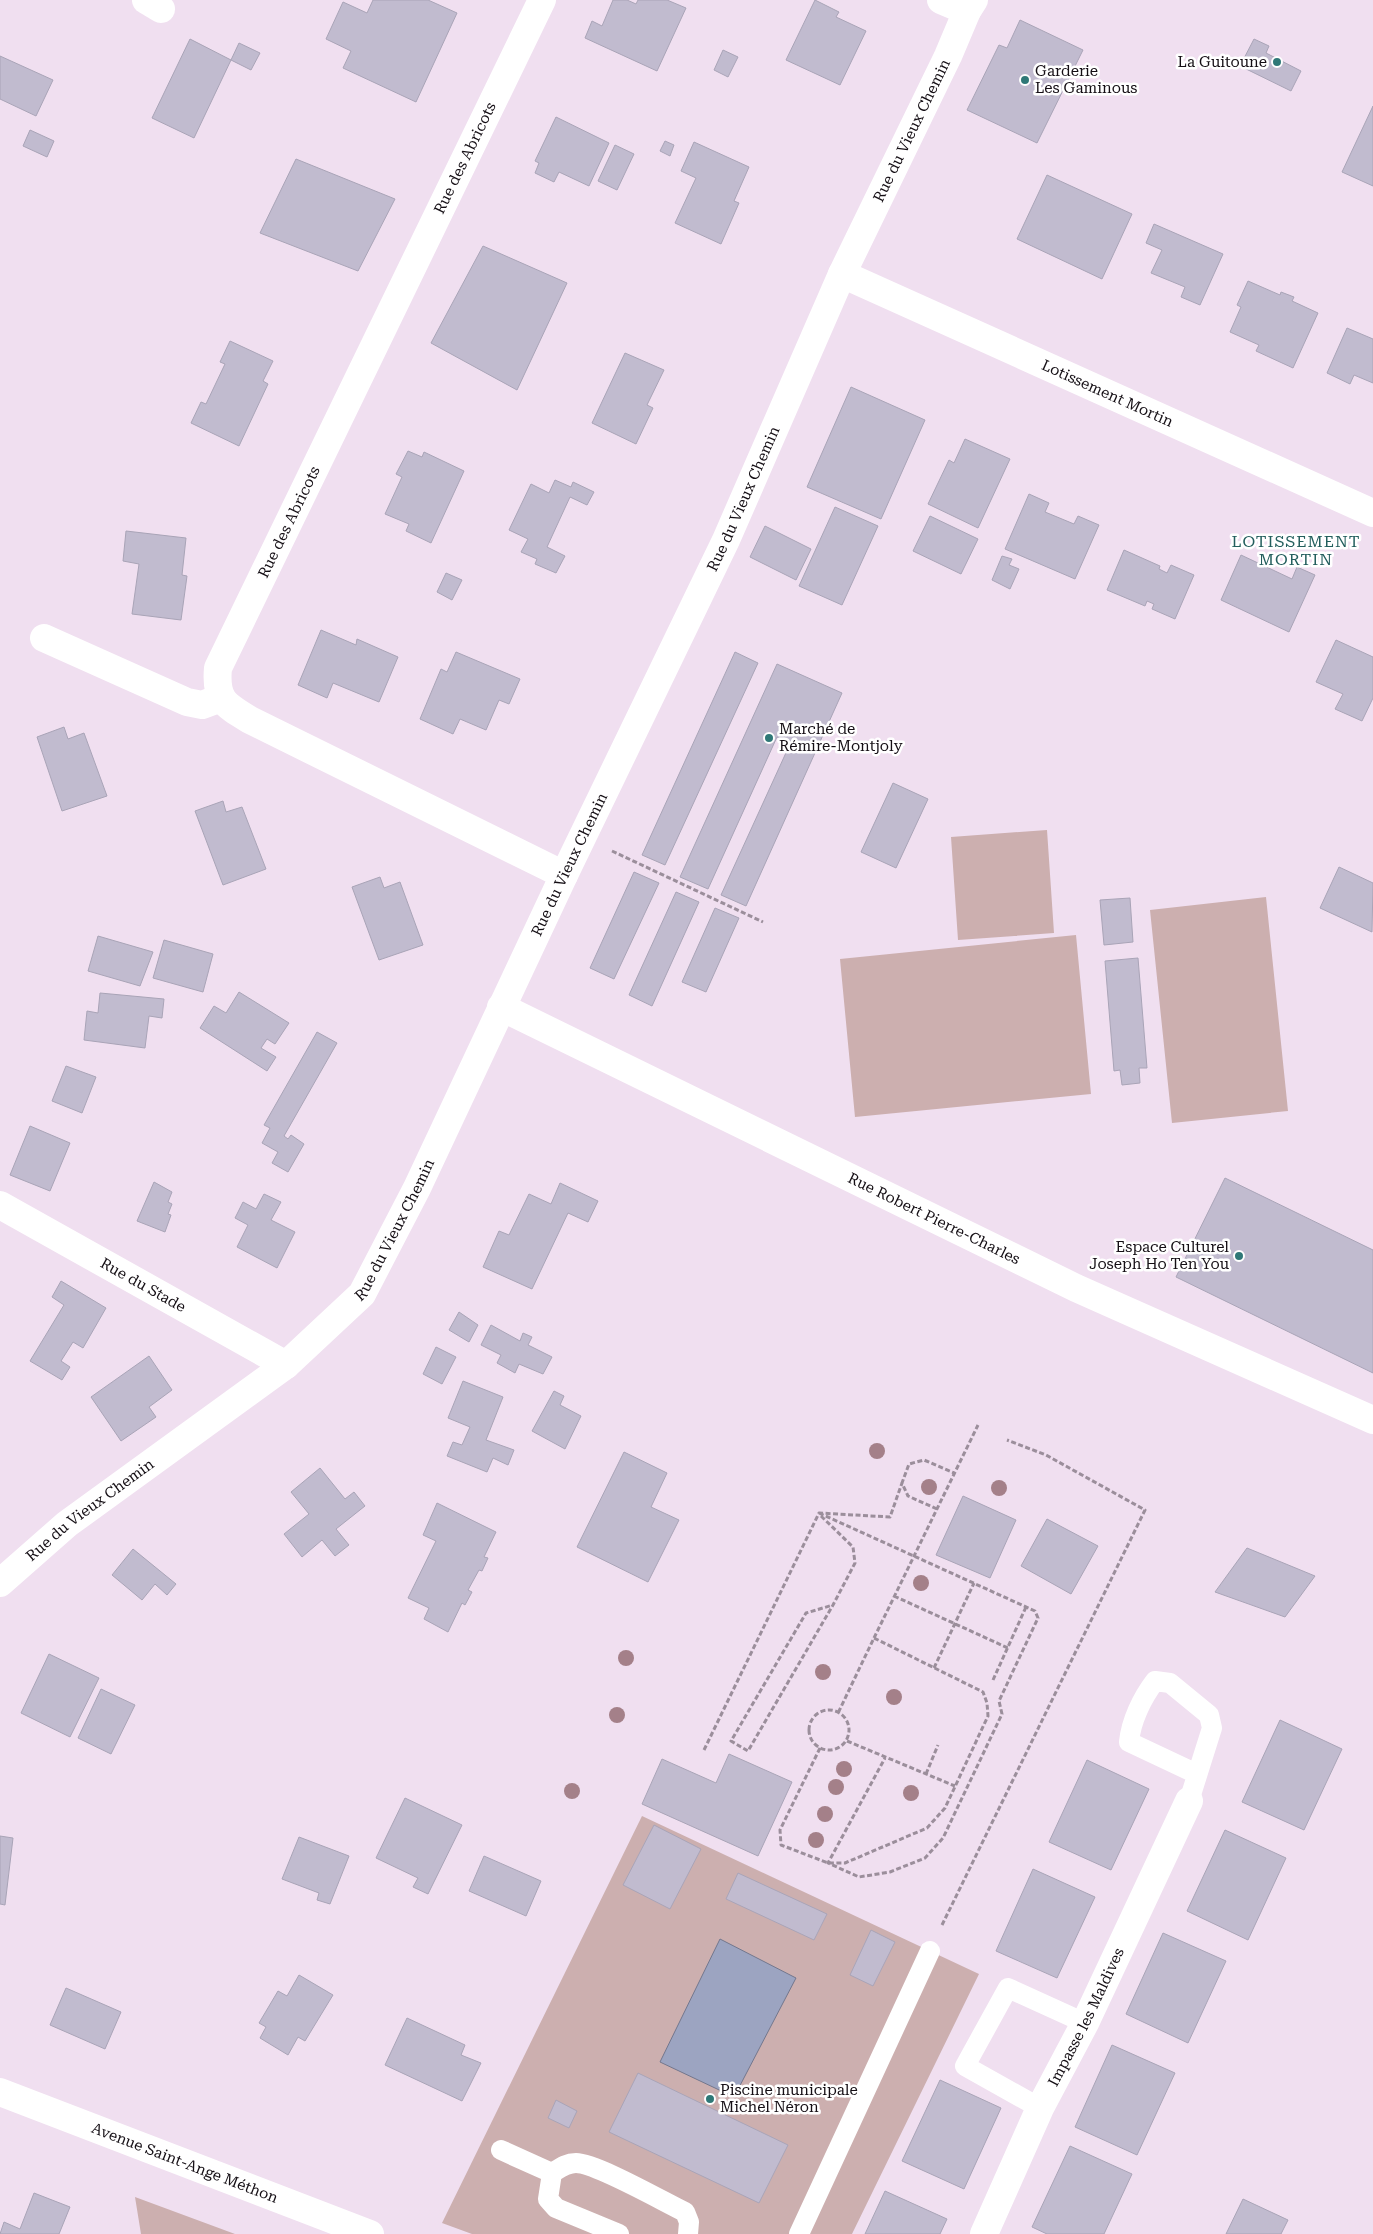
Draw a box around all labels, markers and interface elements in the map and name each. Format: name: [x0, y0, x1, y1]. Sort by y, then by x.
place label: La Guitoune: [1178, 53, 1267, 71]
street label: Rue du Vieux Chemin: [869, 56, 954, 205]
marker: La Guitoune: [1271, 56, 1283, 68]
place label: Garderie Les Gaminous: [1035, 62, 1137, 97]
marker: Garderie Les Gaminous: [1019, 74, 1031, 86]
street label: Rue des Abricots: [430, 99, 500, 217]
street label: Lotissement Mortin: [1039, 356, 1176, 431]
street label: Rue du Vieux Chemin: [703, 423, 784, 574]
street label: Rue des Abricots: [254, 463, 324, 581]
district label: LOTISSEMENT MORTIN: [1232, 532, 1360, 569]
place label: Marché de Rémire-Montjoly: [779, 720, 903, 755]
marker: Marché de Rémire-Montjoly: [763, 732, 775, 744]
street label: Rue du Vieux Chemin: [528, 790, 612, 939]
street label: Rue du Vieux Chemin: [351, 1156, 438, 1305]
street label: Rue Robert Pierre-Charles: [845, 1169, 1023, 1268]
place label: Espace Culturel Joseph Ho Ten You: [1089, 1238, 1230, 1273]
marker: Espace Culturel Joseph Ho Ten You: [1233, 1250, 1245, 1262]
street label: Rue du Stade: [97, 1254, 189, 1316]
street label: Rue du Vieux Chemin: [22, 1455, 158, 1565]
street label: Impasse les Maldives: [1044, 1945, 1128, 2089]
place label: Piscine municipale Michel Néron: [720, 2081, 858, 2116]
marker: Piscine municipale Michel Néron: [704, 2093, 716, 2105]
street label: Avenue Saint-Ange Méthon: [89, 2119, 281, 2207]

